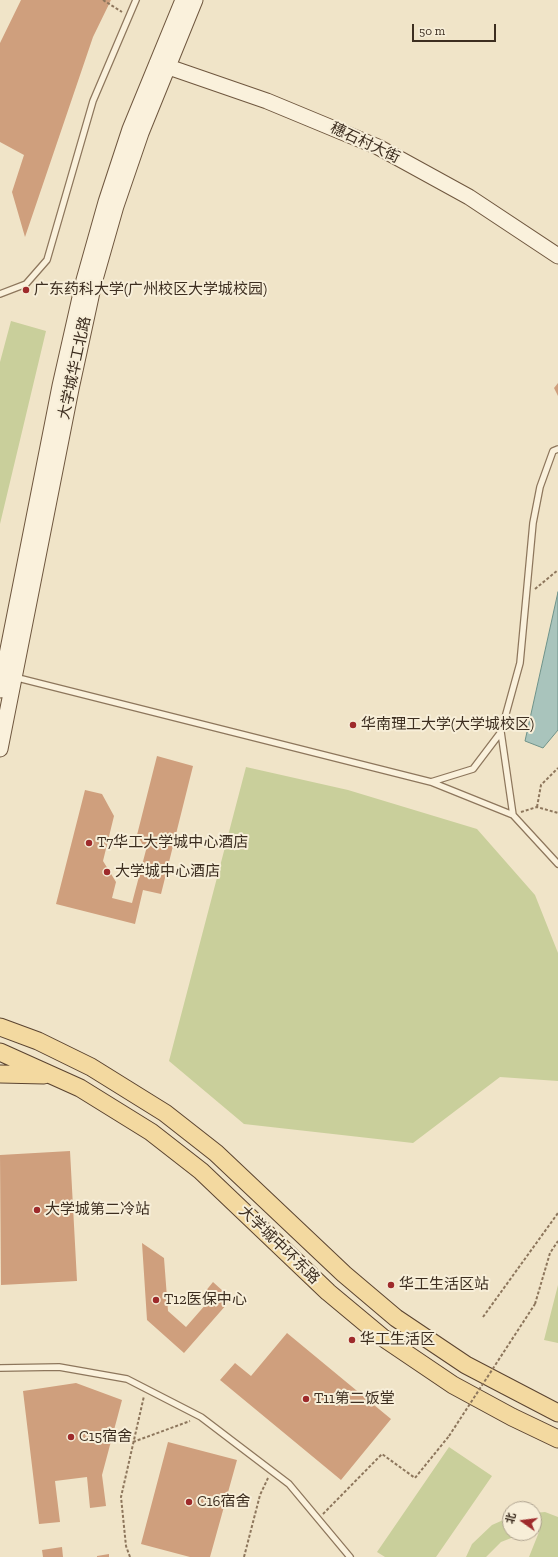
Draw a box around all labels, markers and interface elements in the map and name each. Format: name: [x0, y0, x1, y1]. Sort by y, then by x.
scale bar: [414, 16, 498, 42]
text: 50 m: [419, 24, 445, 38]
street label: 穗石村大街: [327, 119, 403, 167]
place label: 广东药科大学(广州校区大学城校园): [34, 281, 267, 299]
marker: 广东药科大学(广州校区大学城校园): [21, 285, 31, 295]
street label: 大学城华工北路: [55, 315, 95, 421]
place label: 华南理工大学(大学城校区): [361, 716, 534, 734]
marker: 华南理工大学(大学城校区): [348, 720, 358, 730]
place label: T7华工大学城中心酒店: [97, 834, 248, 852]
marker: T7华工大学城中心酒店: [84, 838, 94, 848]
place label: 大学城中心酒店: [115, 863, 220, 881]
marker: 大学城中心酒店: [102, 867, 112, 877]
place label: 大学城第二冷站: [45, 1201, 150, 1219]
street label: 大学城中环东路: [235, 1202, 323, 1288]
marker: 大学城第二冷站: [32, 1205, 42, 1215]
place label: 华工生活区站: [399, 1276, 489, 1294]
marker: 华工生活区站: [386, 1280, 396, 1290]
place label: T12医保中心: [164, 1291, 247, 1309]
marker: T12医保中心: [151, 1295, 161, 1305]
place label: 华工生活区: [360, 1331, 435, 1349]
marker: 华工生活区: [347, 1335, 357, 1345]
place label: T11第二饭堂: [314, 1390, 395, 1408]
marker: T11第二饭堂: [301, 1394, 311, 1404]
place label: C15宿舍: [79, 1428, 132, 1446]
marker: C15宿舍: [66, 1432, 76, 1442]
place label: C16宿舍: [197, 1493, 250, 1511]
marker: C16宿舍: [184, 1497, 194, 1507]
north arrow: [502, 1501, 542, 1541]
text: 北: [503, 1511, 518, 1525]

